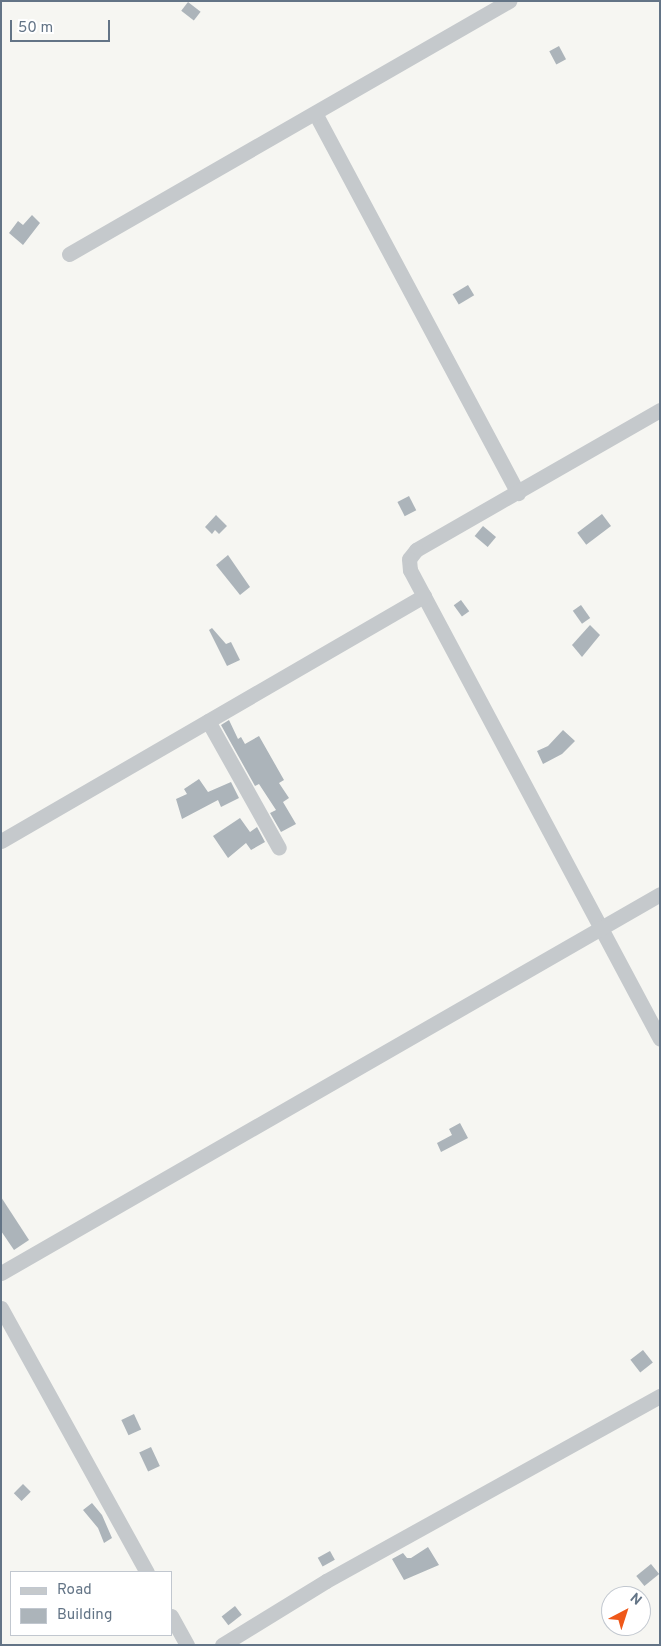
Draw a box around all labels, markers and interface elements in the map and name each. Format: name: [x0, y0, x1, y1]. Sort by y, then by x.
scale bar: [12, 10, 112, 42]
text: 50 m: [18, 19, 53, 38]
legend: [10, 1571, 172, 1636]
text: Road: [57, 1581, 92, 1600]
north arrow: [601, 1586, 651, 1636]
text: N: [626, 1590, 645, 1610]
text: Building: [57, 1606, 112, 1625]

